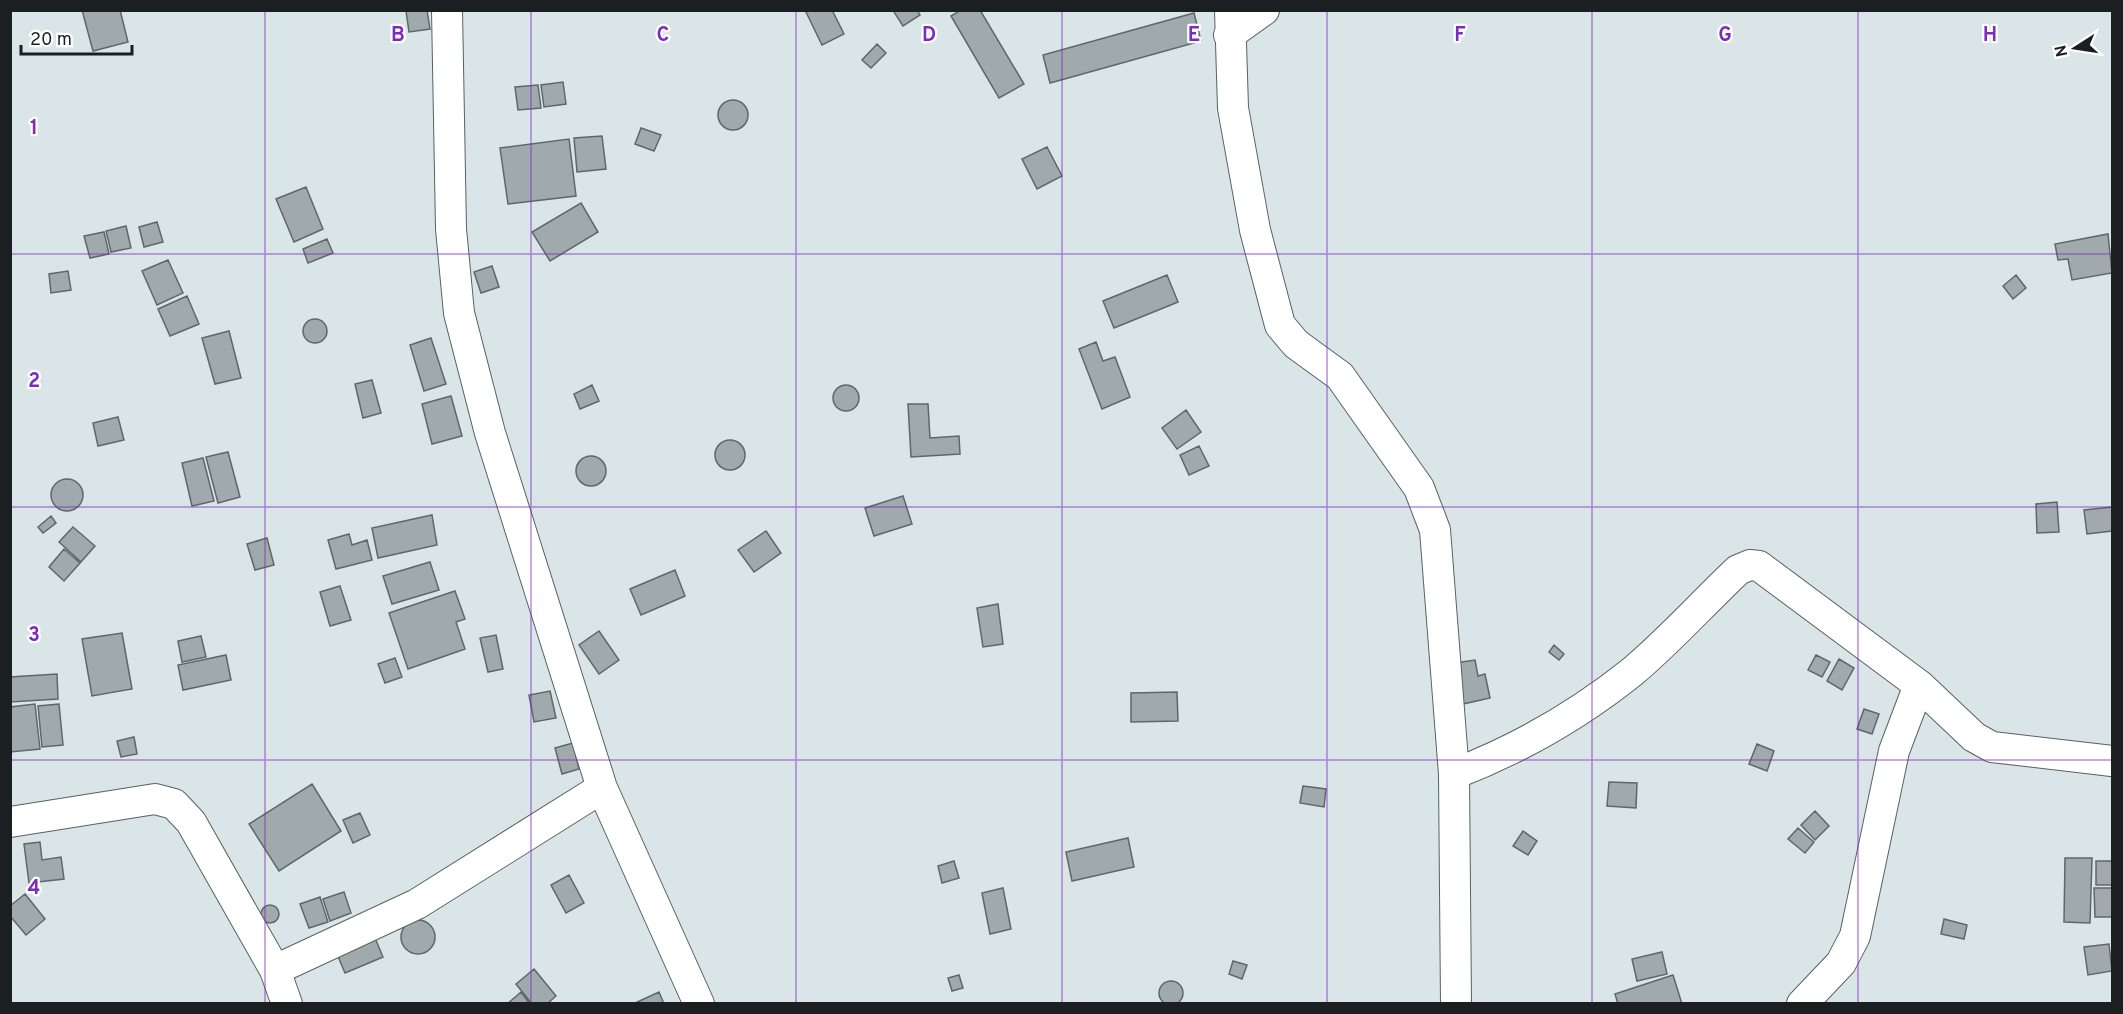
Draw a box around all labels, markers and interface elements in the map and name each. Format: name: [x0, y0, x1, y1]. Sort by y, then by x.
scale bar: [21, 18, 132, 56]
north arrow: [2045, 18, 2105, 78]
text: B: [391, 23, 405, 49]
text: C: [657, 23, 669, 49]
text: D: [922, 23, 936, 49]
text: E: [1188, 23, 1200, 49]
text: F: [1454, 23, 1466, 49]
text: G: [1718, 23, 1732, 49]
text: H: [1983, 23, 1997, 49]
text: 20 m: [30, 29, 72, 52]
text: N: [2051, 43, 2073, 58]
text: 1: [30, 116, 38, 142]
text: 2: [28, 369, 40, 395]
text: 3: [28, 623, 40, 649]
text: 4: [28, 876, 40, 902]

